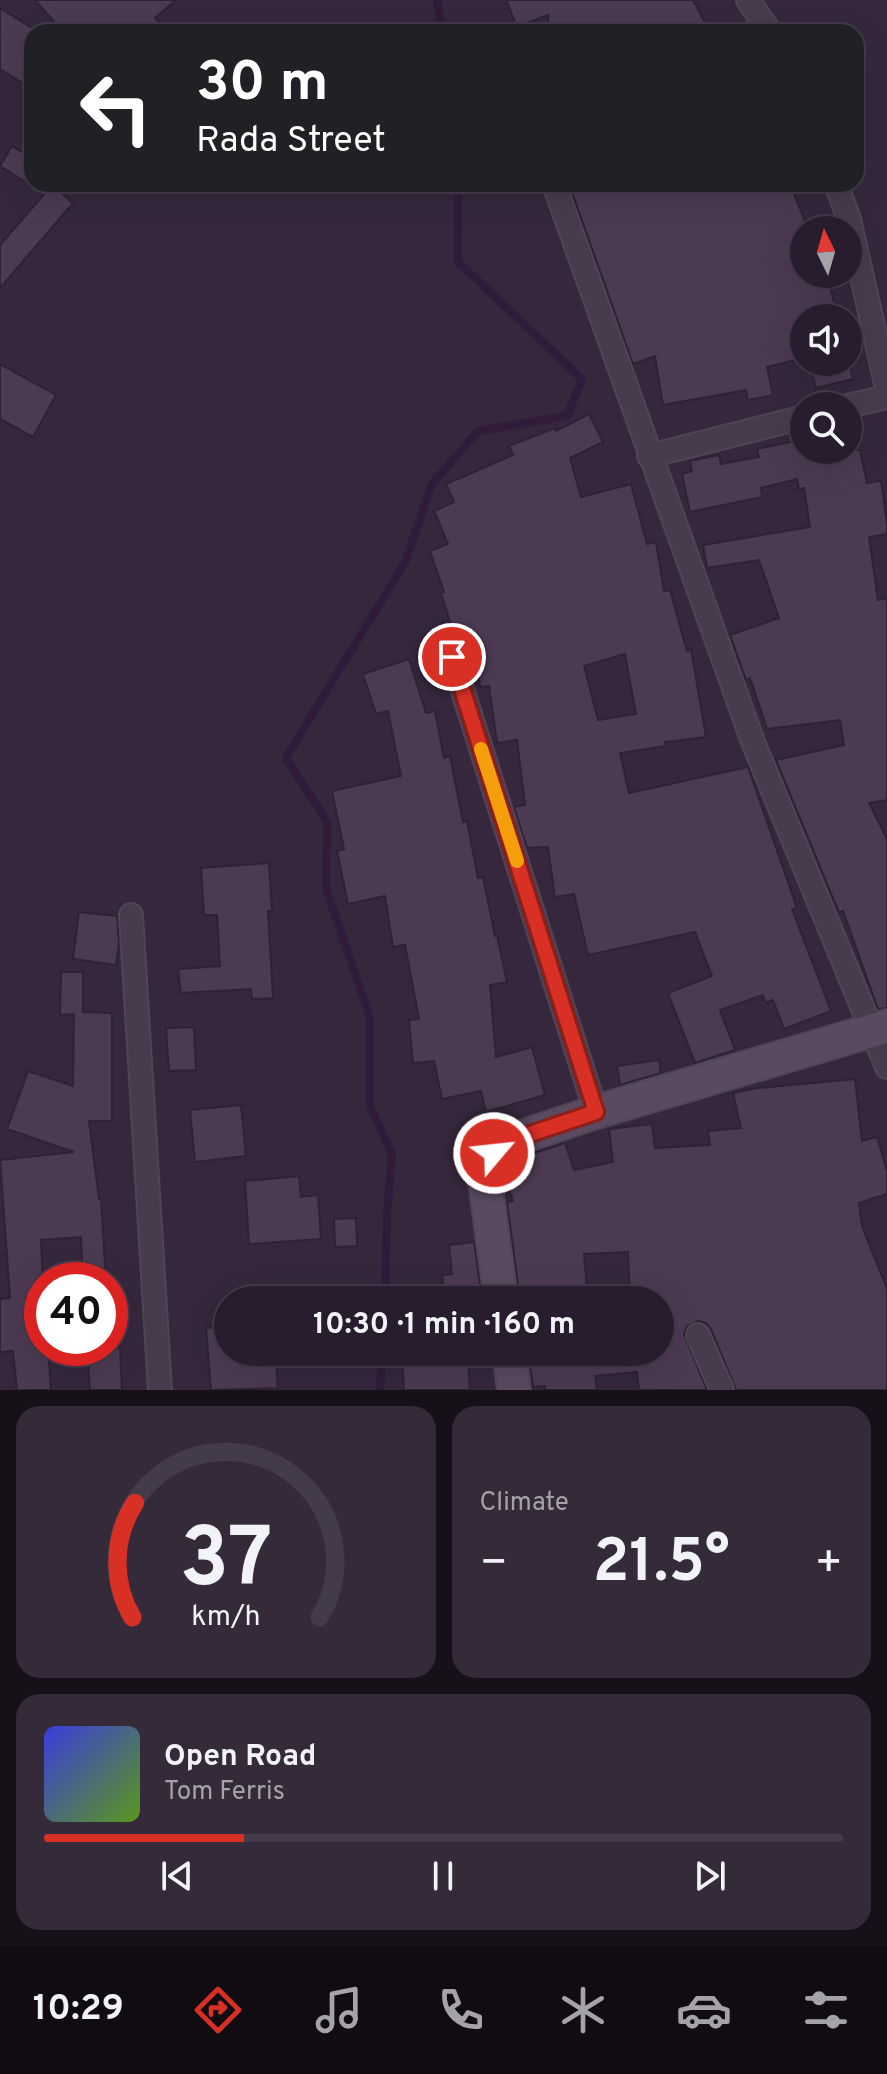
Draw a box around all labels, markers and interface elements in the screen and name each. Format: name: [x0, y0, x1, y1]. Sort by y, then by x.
text: 30 m: [196, 50, 329, 120]
icon: left: [64, 56, 168, 160]
text: Rada Street: [196, 119, 386, 165]
north arrow: [790, 216, 862, 288]
map controls: [790, 216, 862, 464]
button: sound: [790, 304, 862, 376]
button: search: [790, 392, 862, 464]
pin: [418, 623, 486, 691]
icon: arrive: [430, 635, 474, 679]
position arrow: [452, 1111, 536, 1195]
speed limit sign: 40: [24, 1262, 128, 1366]
text: 10:30 · 1 min · 160 m: [313, 1307, 575, 1344]
text: Climate: [480, 1487, 569, 1520]
text: 37: [179, 1511, 272, 1616]
text: 21.5°: [593, 1527, 730, 1603]
text: −: [480, 1537, 508, 1593]
text: +: [815, 1537, 843, 1593]
text: km/h: [191, 1600, 260, 1636]
text: Open Road: [164, 1739, 316, 1776]
text: Tom Ferris: [164, 1776, 285, 1809]
icon: previous: [155, 1854, 199, 1898]
icon: pause: [421, 1854, 465, 1898]
icon: next: [688, 1854, 732, 1898]
icon: directions: [190, 1982, 246, 2038]
icon: music: [311, 1982, 367, 2038]
icon: phone: [433, 1982, 489, 2038]
icon: climate: [555, 1982, 611, 2038]
icon: car: [676, 1982, 732, 2038]
icon: filters: [798, 1982, 854, 2038]
text: 10:29: [33, 1987, 124, 2033]

